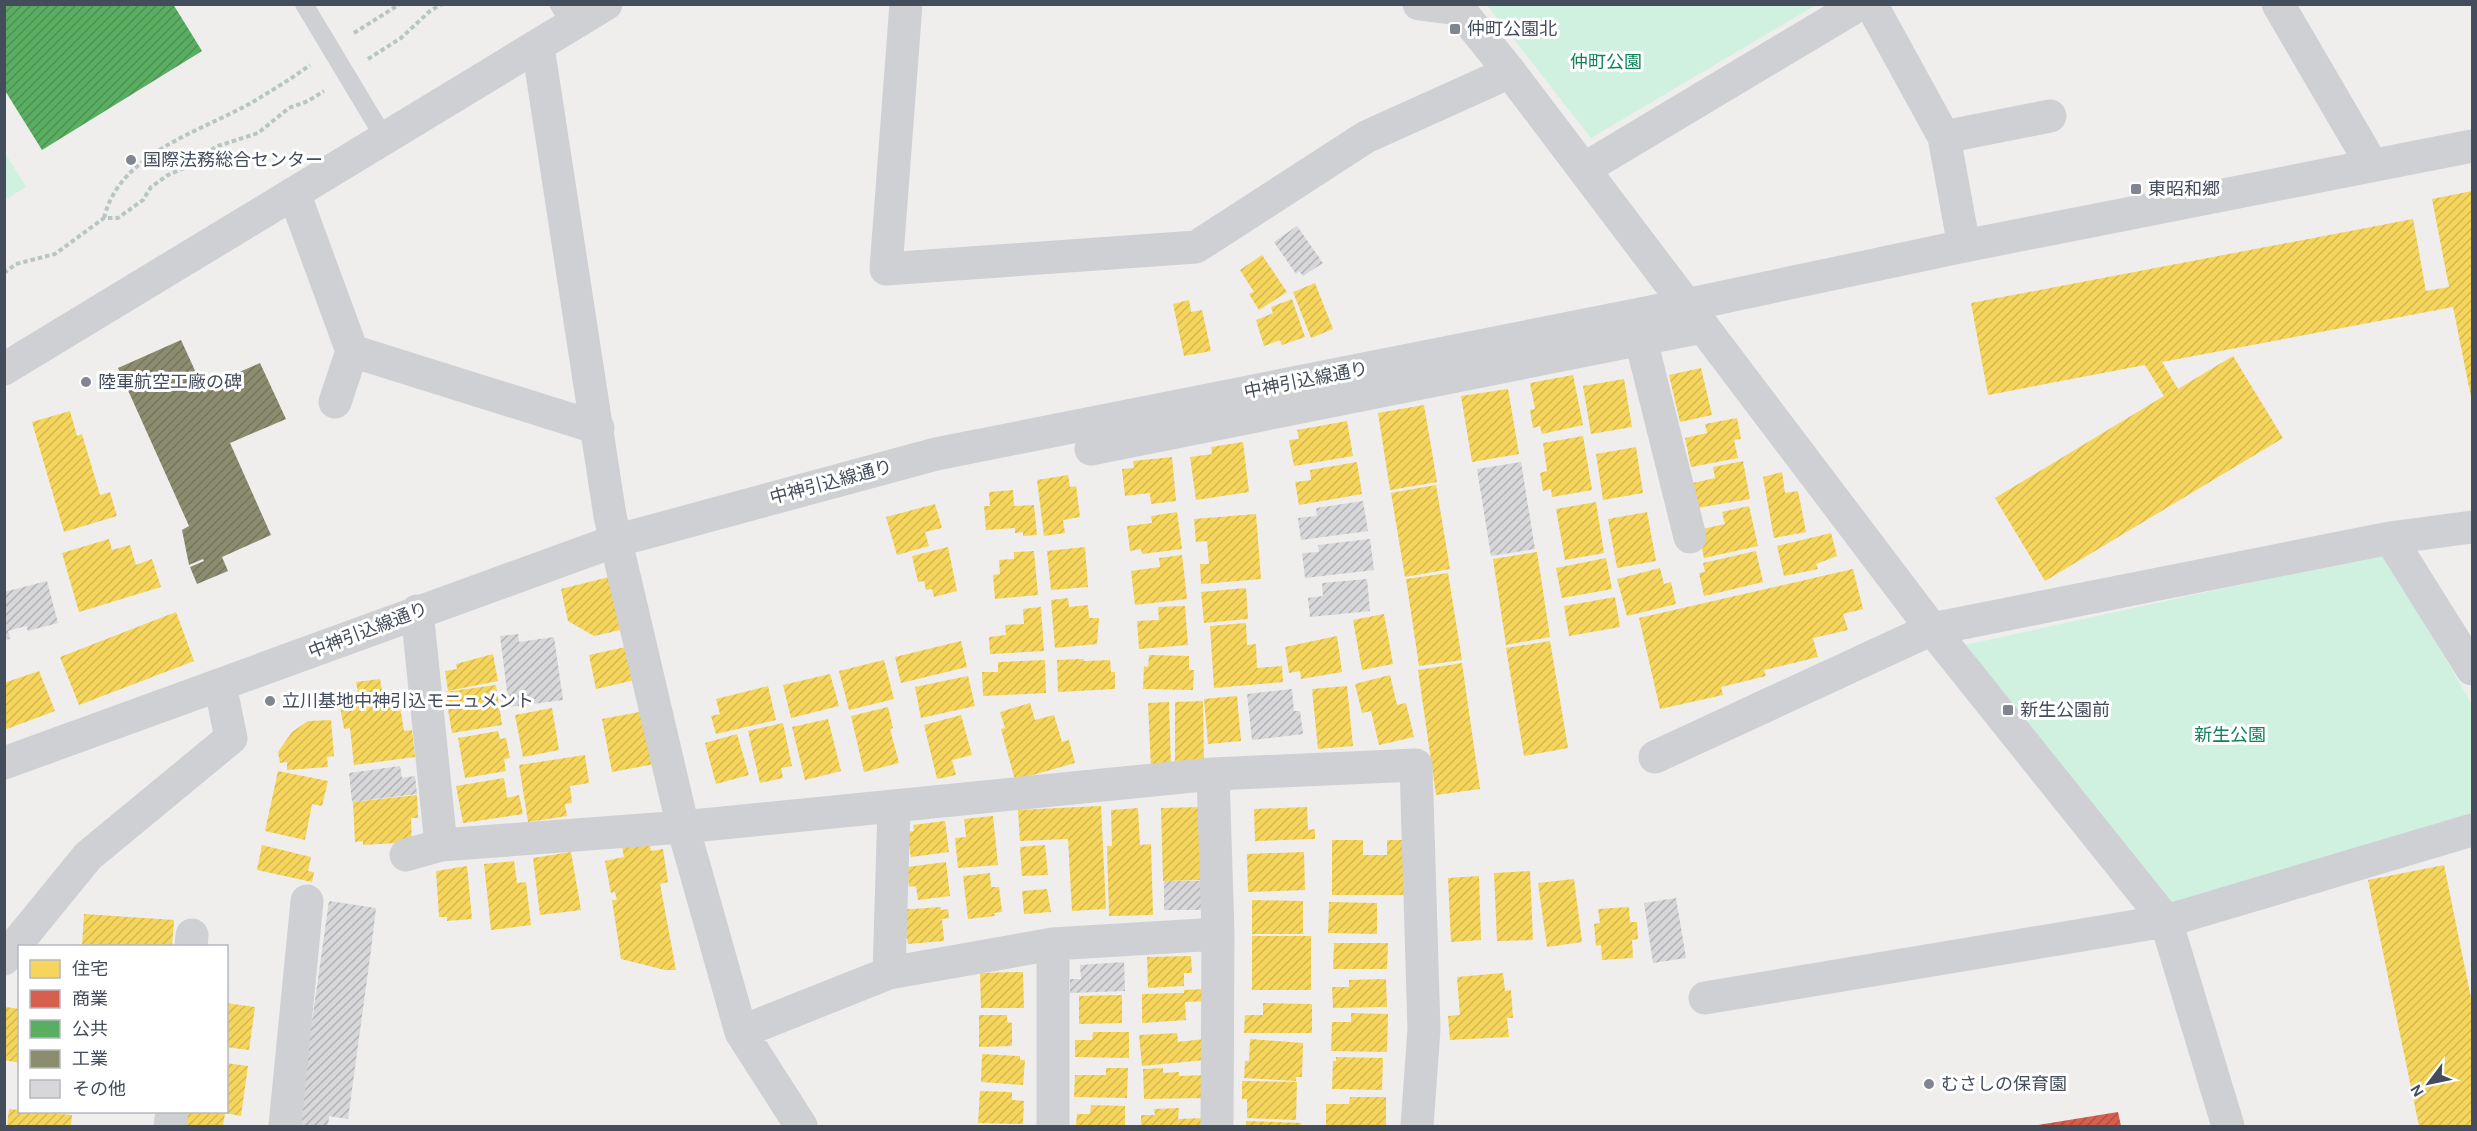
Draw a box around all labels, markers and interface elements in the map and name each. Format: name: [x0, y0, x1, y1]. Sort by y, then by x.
place label: 仲町公園北: [1467, 18, 1557, 40]
marker: 仲町公園北: [1448, 22, 1462, 36]
park label: 仲町公園: [1570, 51, 1642, 73]
place label: 国際法務総合センター: [143, 149, 323, 171]
marker: 国際法務総合センター: [124, 153, 138, 167]
place label: 東昭和郷: [2148, 178, 2220, 200]
marker: 東昭和郷: [2129, 182, 2143, 196]
street label: 中神引込線通り: [1242, 357, 1370, 403]
place label: 陸軍航空工廠の碑: [98, 371, 242, 393]
marker: 陸軍航空工廠の碑: [79, 375, 93, 389]
street label: 中神引込線通り: [767, 455, 895, 509]
street label: 中神引込線通り: [305, 597, 431, 663]
place label: 立川基地中神引込モニュメント: [282, 690, 534, 712]
marker: 立川基地中神引込モニュメント: [263, 694, 277, 708]
place label: 新生公園前: [2020, 699, 2110, 721]
marker: 新生公園前: [2001, 703, 2015, 717]
park label: 新生公園: [2194, 724, 2266, 746]
legend: [18, 945, 228, 1113]
text: 住宅: [72, 958, 108, 980]
text: 商業: [72, 988, 108, 1010]
text: 公共: [72, 1018, 108, 1040]
text: 工業: [72, 1048, 108, 1070]
north arrow: [2399, 1053, 2459, 1113]
place label: むさしの保育園: [1941, 1073, 2067, 1095]
marker: むさしの保育園: [1922, 1077, 1936, 1091]
text: その他: [72, 1078, 126, 1100]
text: N: [2406, 1081, 2428, 1101]

